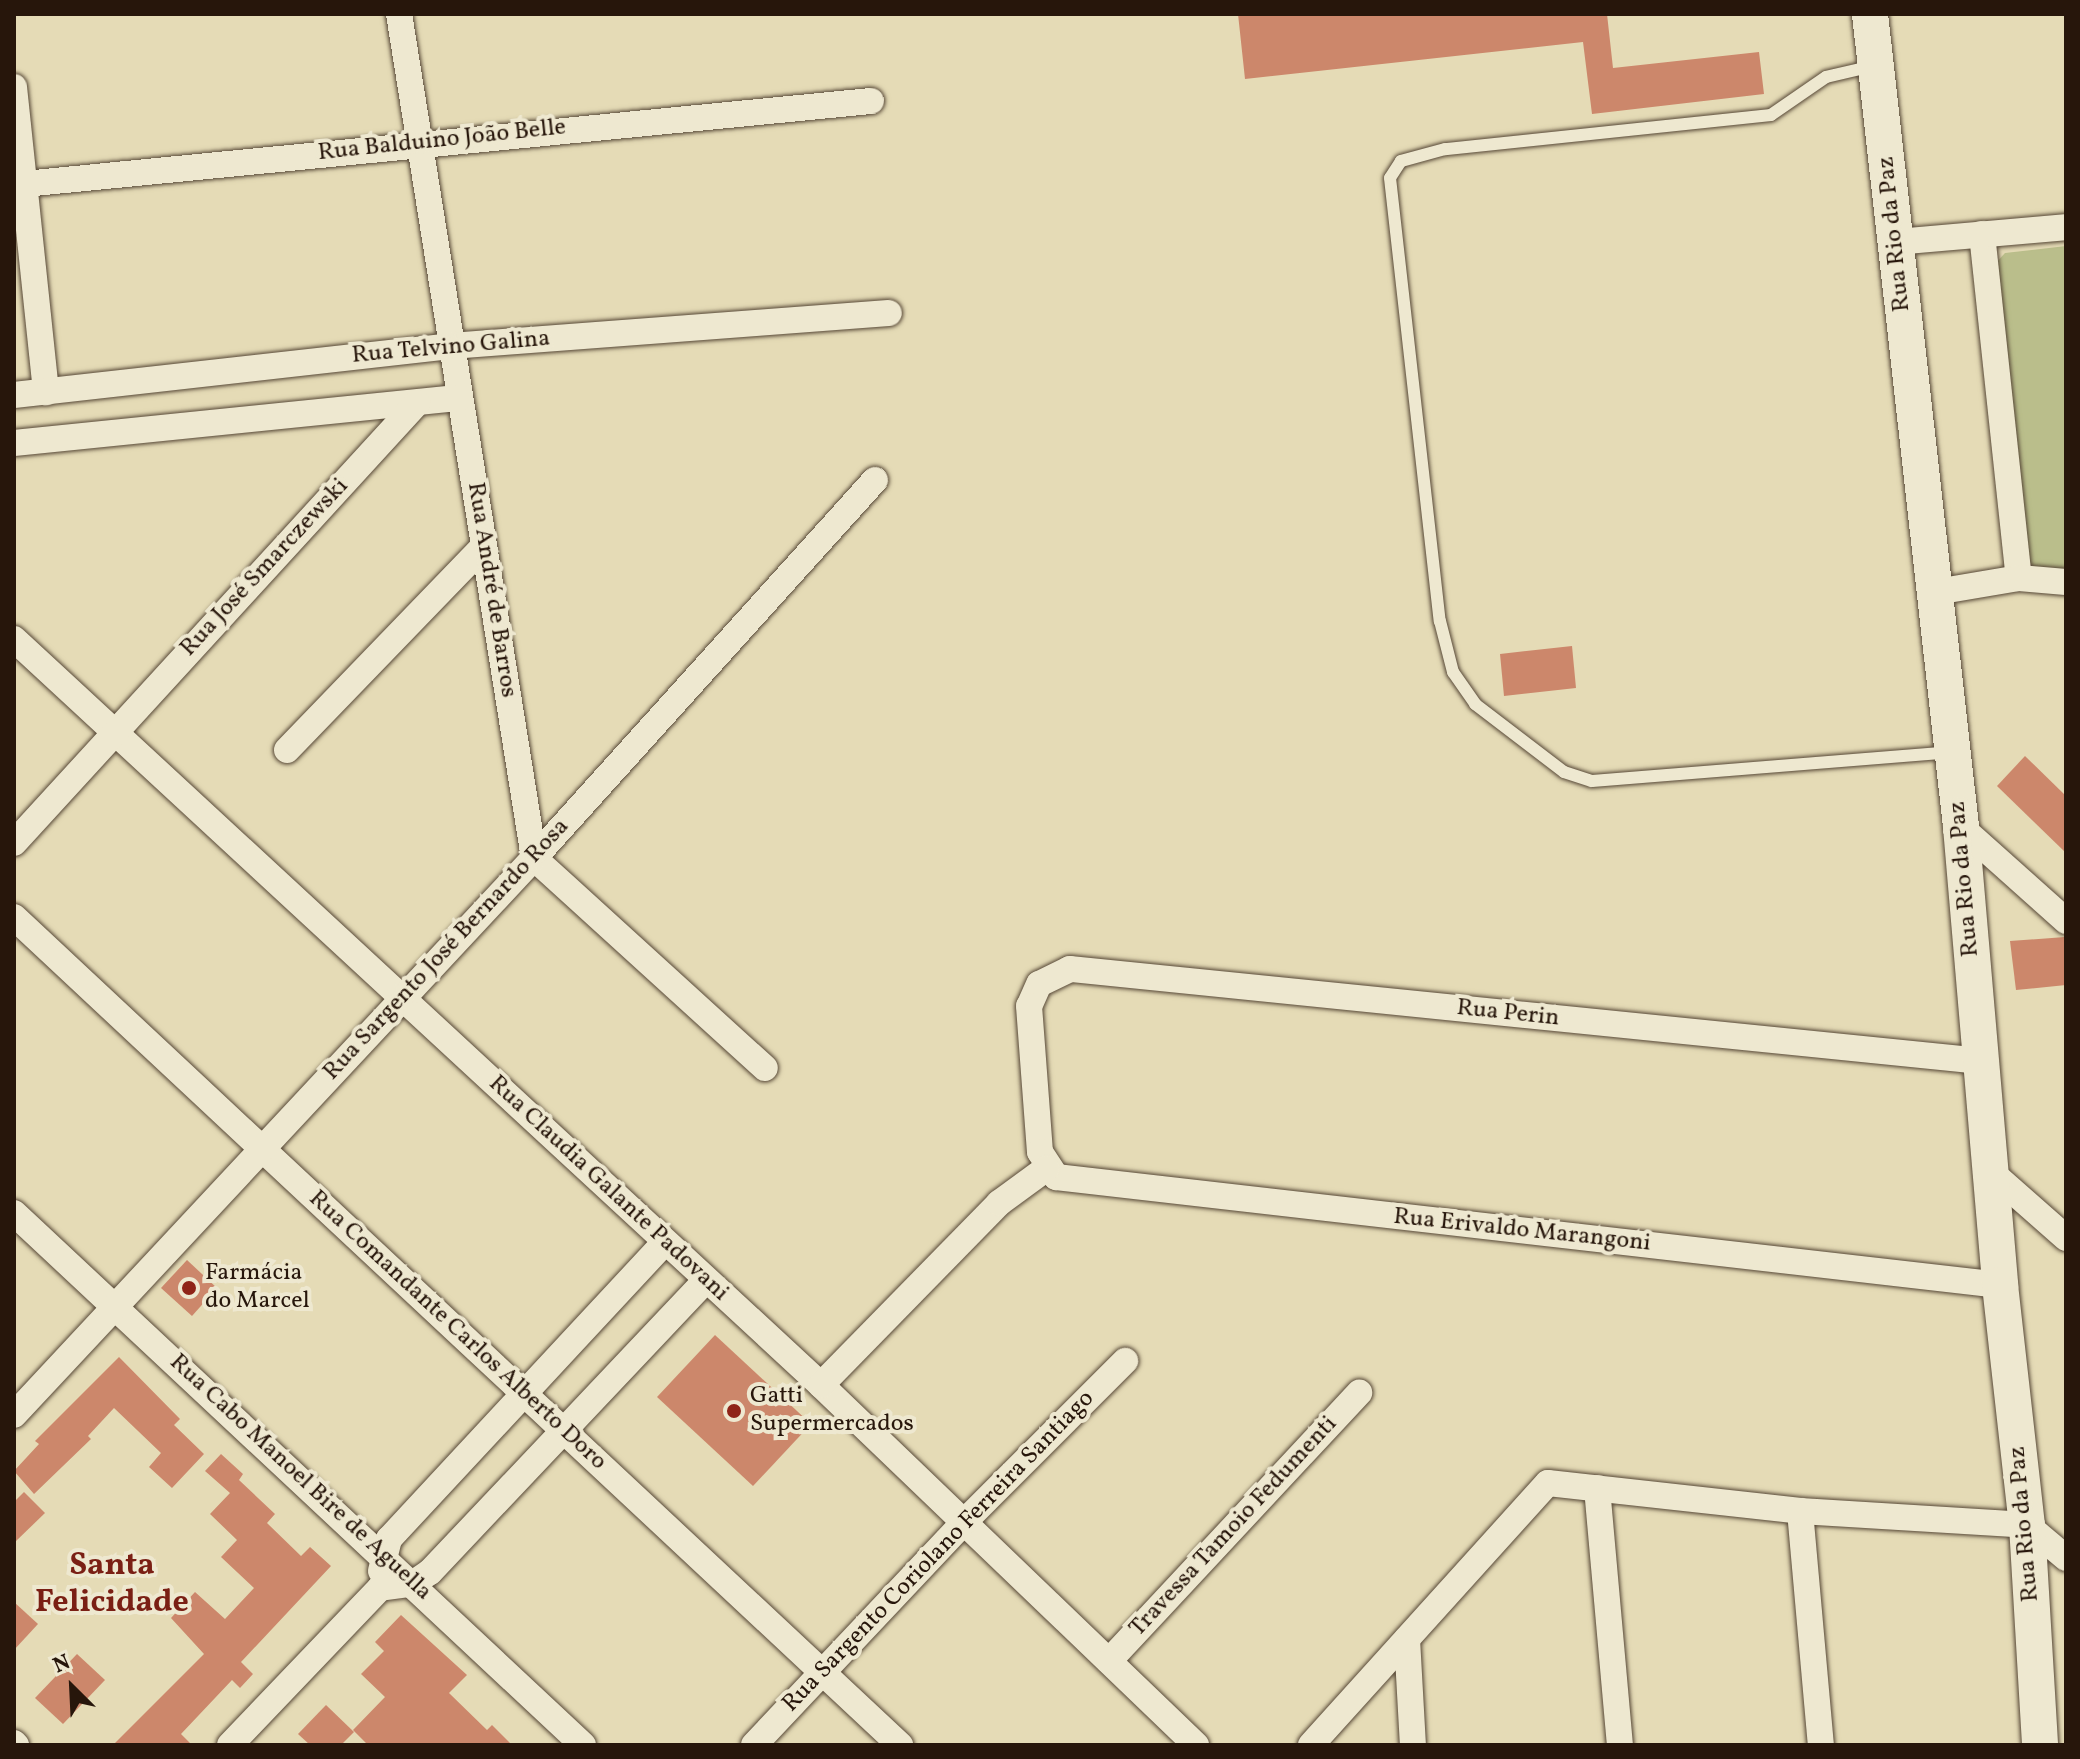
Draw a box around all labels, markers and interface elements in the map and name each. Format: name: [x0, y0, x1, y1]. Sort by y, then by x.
street label: Rua Balduino João Belle: [317, 114, 567, 168]
street label: Rua Rio da Paz: [1873, 155, 1917, 313]
street label: Rua Telvino Galina: [350, 325, 552, 371]
street label: Rua José Smarczewski: [175, 473, 355, 663]
street label: Rua André de Barros: [460, 480, 522, 700]
street label: Rua Rio da Paz: [1944, 800, 1986, 958]
street label: Rua Sargento José Bernardo Rosa: [318, 813, 576, 1087]
street label: Rua Perin: [1455, 994, 1561, 1034]
street label: Rua Claudia Galante Padovani: [482, 1070, 734, 1308]
street label: Rua Comandante Carlos Alberto Doro: [302, 1185, 612, 1477]
street label: Rua Erivaldo Marangoni: [1392, 1203, 1652, 1259]
place label: Farmácia do Marcel: [205, 1260, 310, 1316]
marker: Farmácia do Marcel: [180, 1279, 198, 1297]
street label: Rua Cabo Manoel Bire de Aguella: [163, 1349, 437, 1607]
place label: Gatti Supermercados: [750, 1383, 914, 1439]
street label: Rua Sargento Coriolano Ferreira Santiago: [777, 1385, 1101, 1719]
marker: Gatti Supermercados: [725, 1402, 743, 1420]
street label: Travessa Tamoio Fedumenti: [1124, 1410, 1344, 1644]
street label: Rua Rio da Paz: [2004, 1445, 2046, 1603]
district label: Santa Felicidade: [35, 1548, 189, 1623]
north arrow: [32, 1647, 112, 1727]
text: N: [48, 1647, 76, 1682]

